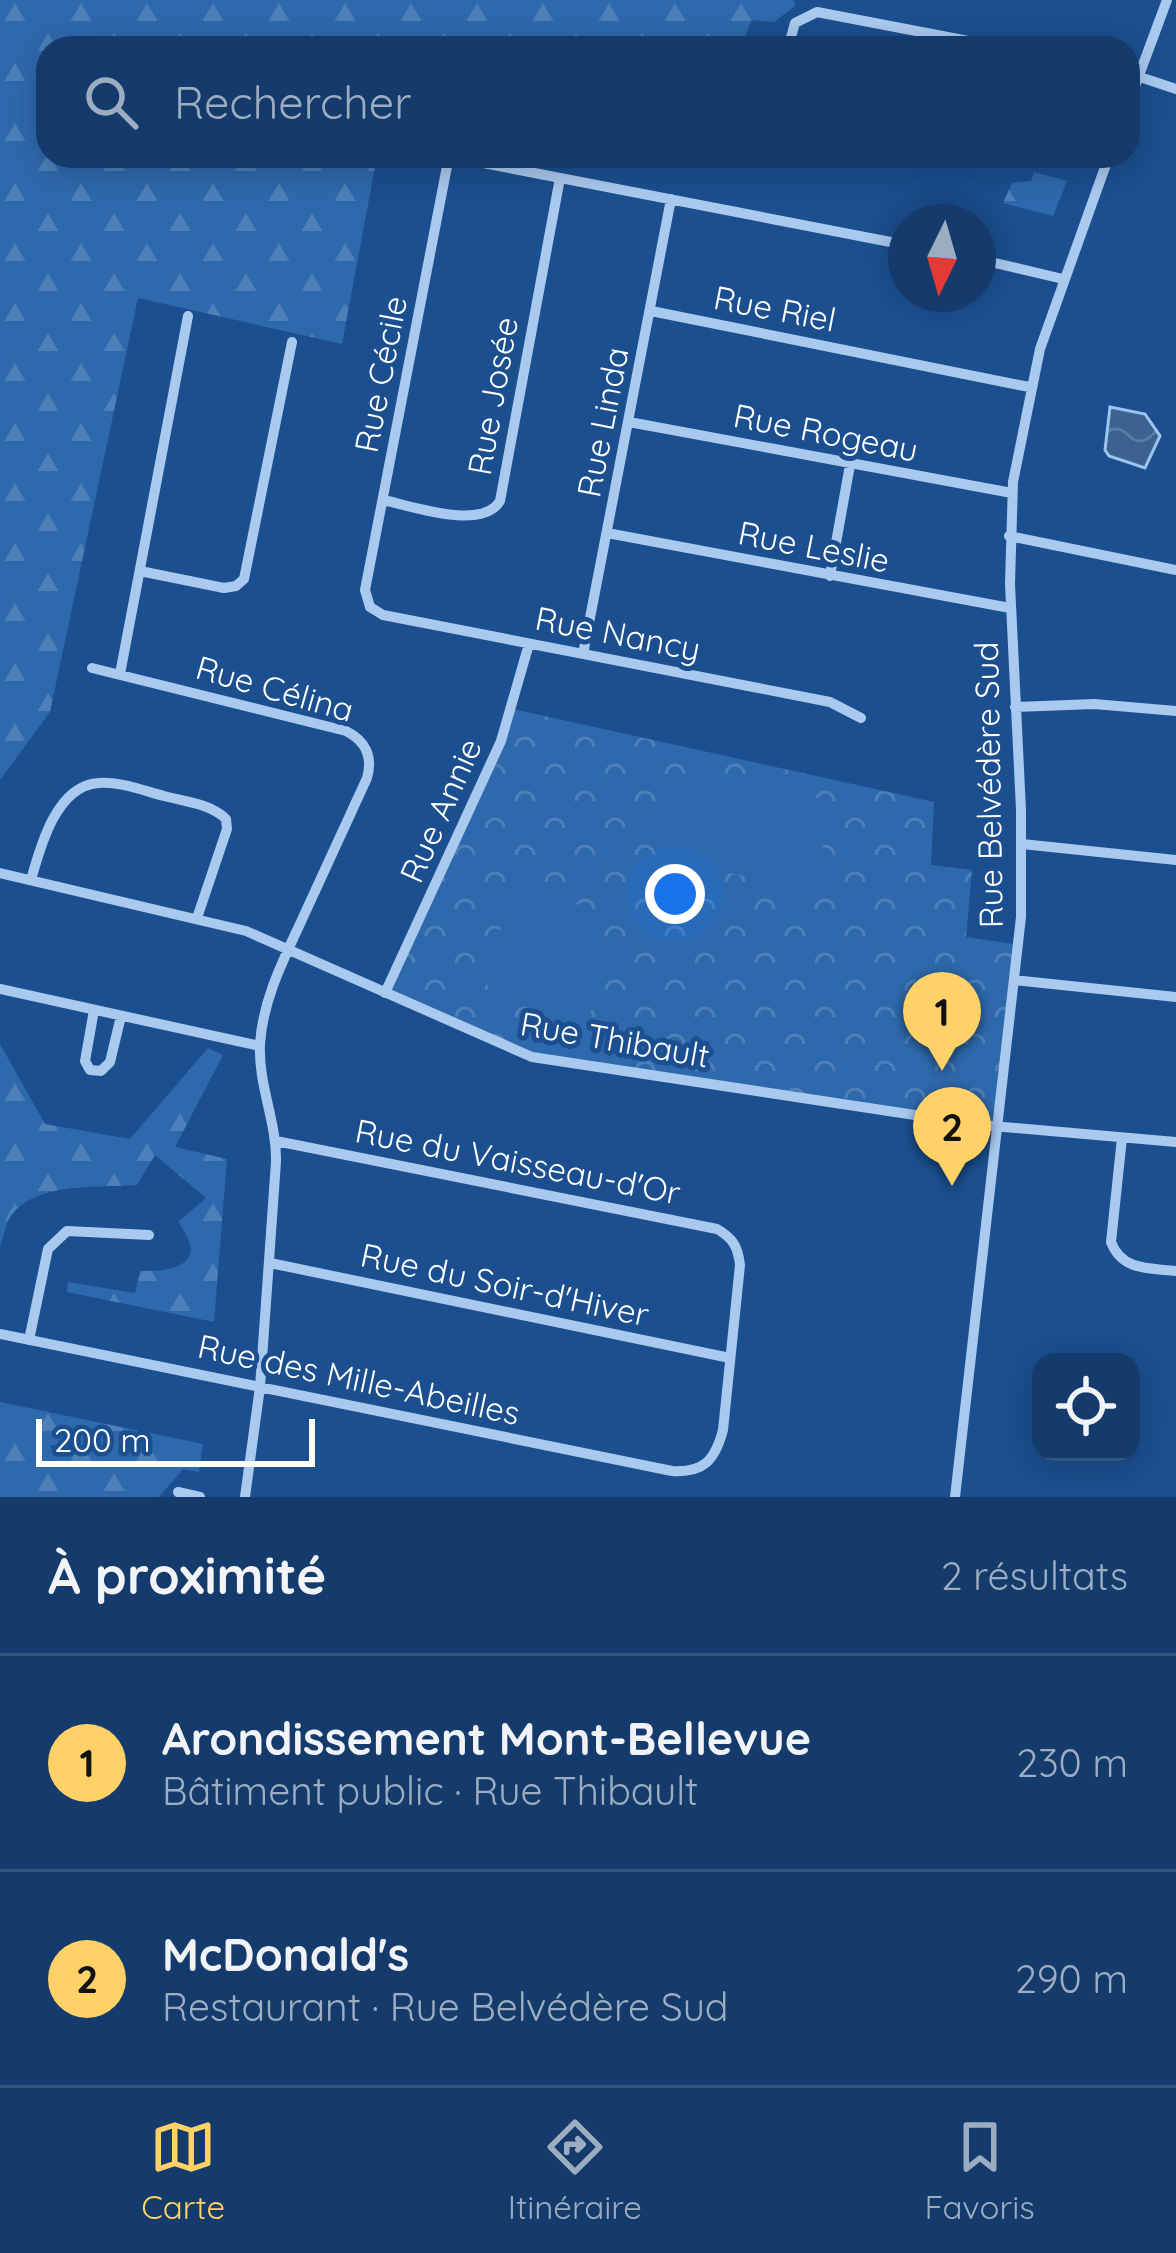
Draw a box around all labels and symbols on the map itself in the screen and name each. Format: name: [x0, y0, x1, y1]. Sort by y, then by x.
north arrow: [888, 204, 996, 312]
street label: Rue Riel: [710, 276, 840, 340]
street label: Rue Cécile: [345, 292, 415, 456]
street label: Rue Josée: [458, 314, 526, 478]
street label: Rue Linda: [567, 344, 637, 500]
street label: Rue Rogeau: [730, 394, 922, 470]
street label: Rue Leslie: [735, 511, 893, 581]
street label: Rue Nancy: [532, 597, 704, 669]
street label: Rue Belvédère Sud: [965, 641, 1011, 929]
street label: Rue Célina: [191, 646, 359, 730]
street label: Rue Annie: [390, 732, 490, 888]
your location: [645, 864, 705, 924]
pin: 1: [903, 972, 981, 1071]
street label: Rue Thibault: [517, 1002, 713, 1076]
pin: 2: [913, 1087, 991, 1186]
street label: Rue du Vaisseau-d'Or: [352, 1109, 684, 1213]
street label: Rue du Soir-d'Hiver: [357, 1233, 653, 1335]
street label: Rue des Mille-Abeilles: [194, 1325, 524, 1433]
scale bar: [36, 1413, 315, 1466]

